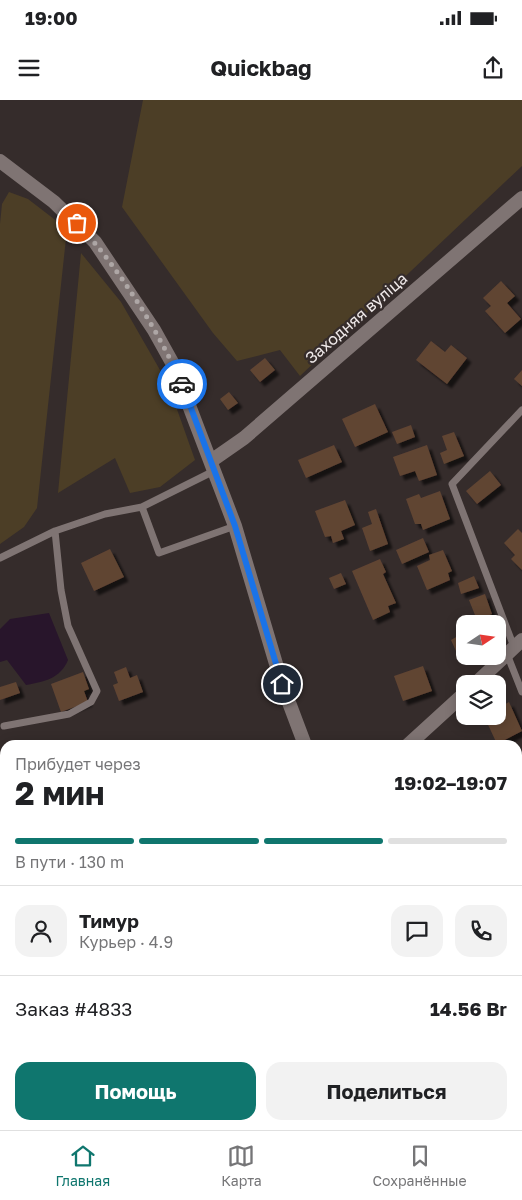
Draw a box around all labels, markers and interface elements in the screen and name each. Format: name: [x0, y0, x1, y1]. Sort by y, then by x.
text: 19:00: [25, 6, 78, 29]
icon: menu: [15, 54, 43, 82]
text: Quickbag: [210, 54, 312, 81]
icon: share: [479, 54, 507, 82]
pin: [56, 202, 98, 244]
icon: bag: [63, 209, 91, 237]
street label: Заходняя вуліца: [301, 268, 411, 368]
courier: [157, 359, 207, 409]
icon: car: [168, 370, 196, 398]
north arrow: [456, 615, 506, 665]
map controls: [456, 615, 506, 725]
pin: [261, 663, 303, 705]
icon: home: [268, 670, 296, 698]
button: layers: [456, 675, 506, 725]
text: Прибудет через: [15, 754, 141, 774]
text: 19:02–19:07: [394, 771, 507, 794]
text: 2 мин: [15, 774, 105, 812]
text: В пути · 130 m: [15, 852, 124, 872]
button: person: [15, 905, 67, 957]
button: chat: [391, 905, 443, 957]
button: phone: [455, 905, 507, 957]
text: Тимур: [79, 909, 139, 932]
text: Курьер · 4.9: [79, 932, 173, 952]
text: Заказ #4833: [15, 997, 132, 1020]
text: 14.56 Br: [430, 997, 507, 1020]
button: Помощь: [15, 1062, 256, 1120]
button: Поделиться: [266, 1062, 507, 1120]
tab: Главная: [55, 1142, 110, 1189]
tab: Карта: [221, 1142, 262, 1189]
tab: Сохранённые: [373, 1142, 467, 1189]

